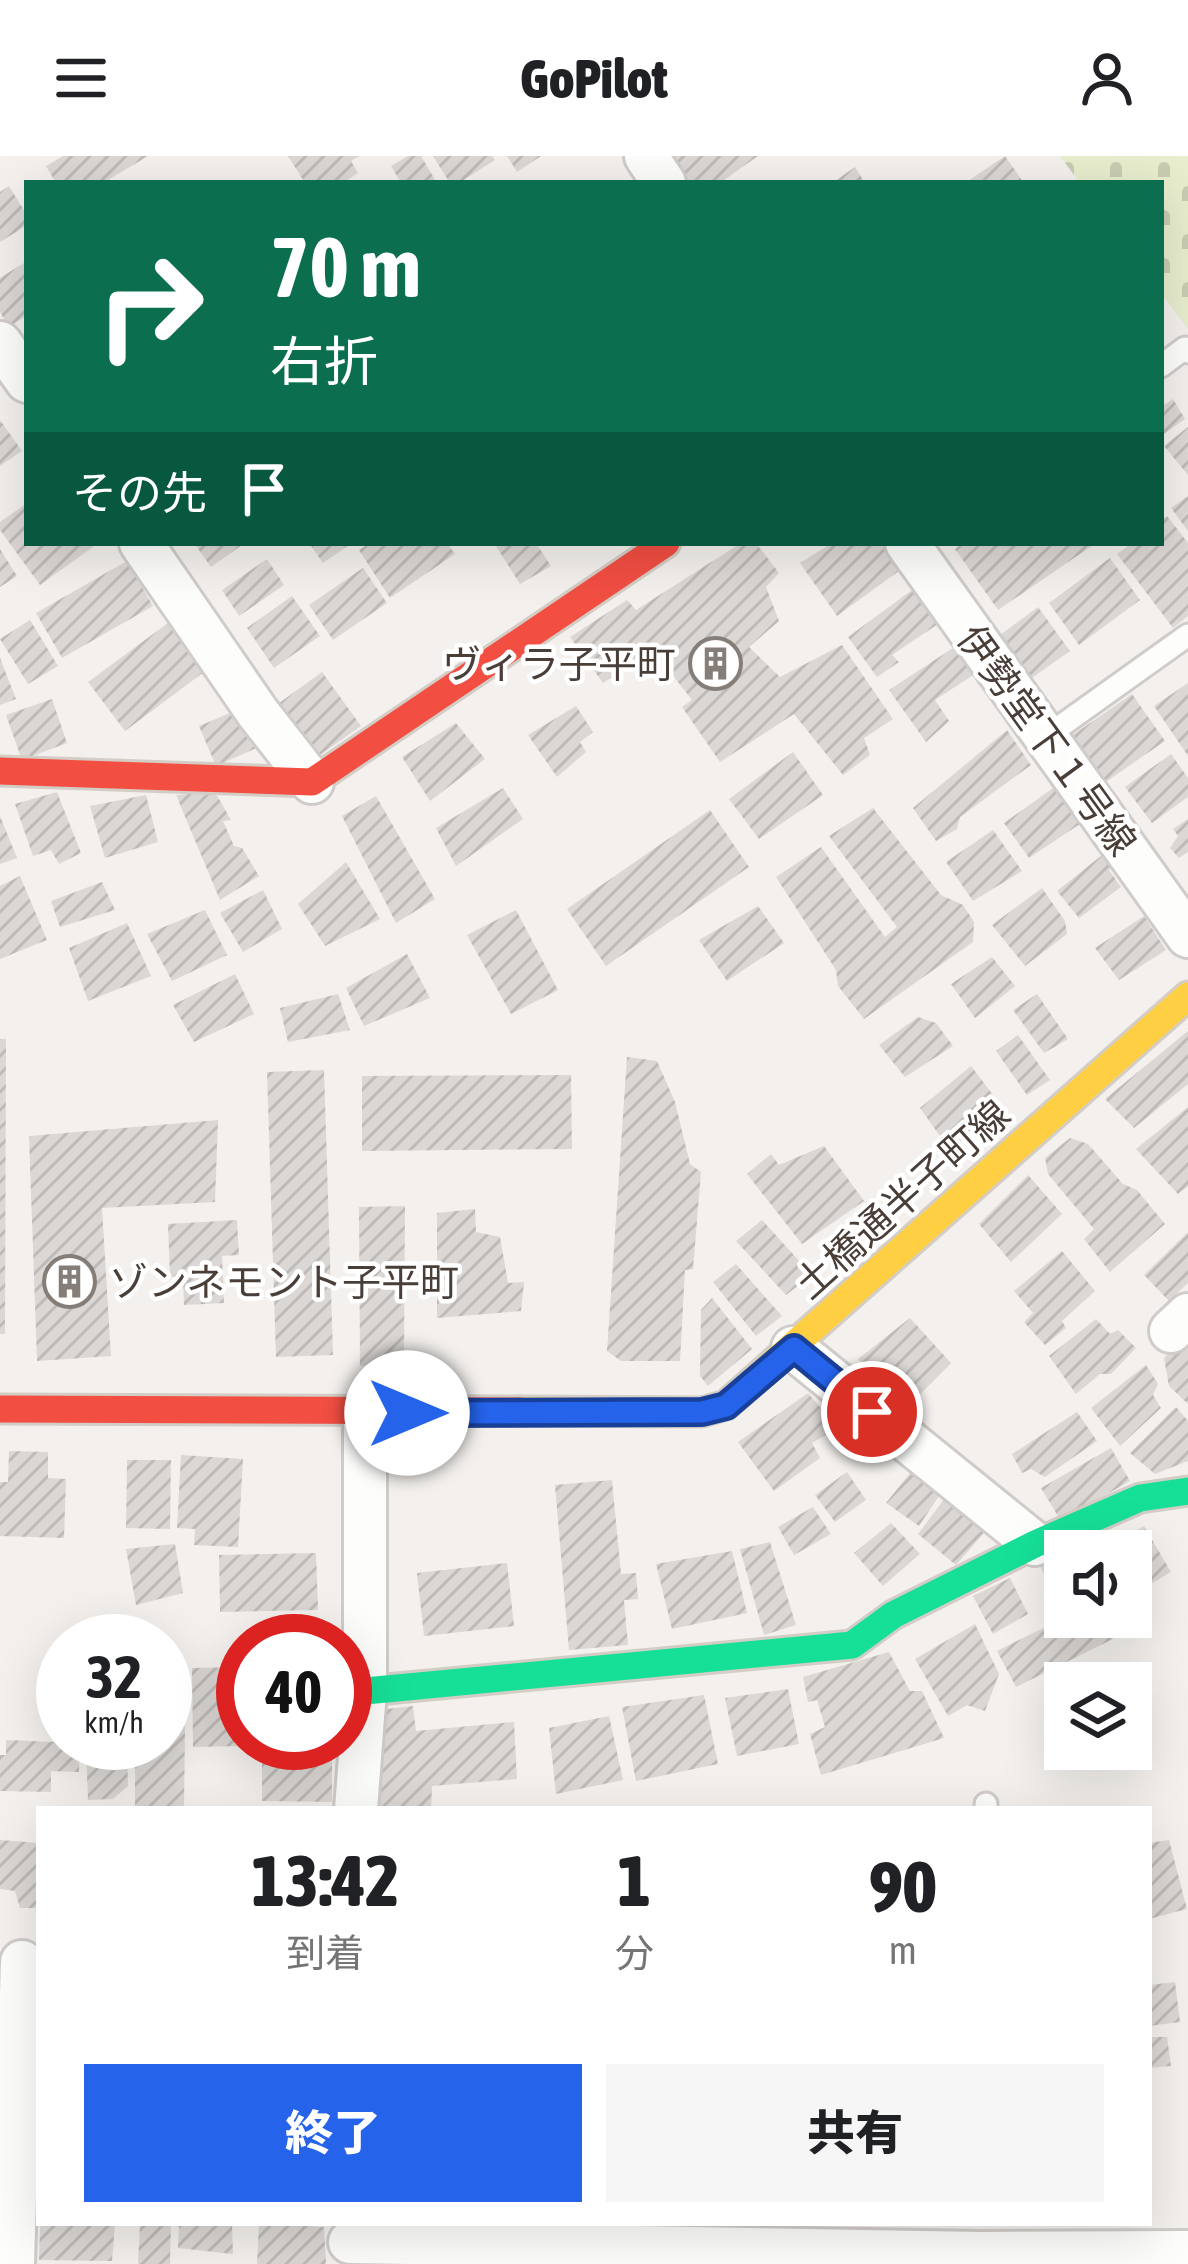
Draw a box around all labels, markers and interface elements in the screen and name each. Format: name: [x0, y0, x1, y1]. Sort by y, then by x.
icon: menu: [48, 45, 114, 111]
icon: person: [1074, 45, 1140, 111]
text: GoPilot: [520, 48, 668, 109]
text: 70 m: [270, 219, 421, 315]
icon: right: [72, 228, 228, 384]
text: 右折: [270, 331, 378, 392]
icon: arrive: [231, 456, 297, 522]
text: その先: [72, 467, 207, 519]
street label: 伊勢堂下１号線: [949, 617, 1145, 863]
building icon: ヴィラ子平町: [687, 636, 743, 692]
place label: ヴィラ子平町: [442, 642, 676, 686]
street label: 土橋通半子町線: [786, 1091, 1018, 1307]
building icon: ゾンネモント子平町: [42, 1254, 98, 1310]
place label: ゾンネモント子平町: [109, 1260, 459, 1304]
position arrow: [344, 1350, 470, 1476]
pin: [821, 1361, 923, 1463]
icon: arrive: [839, 1379, 905, 1445]
map controls: [1044, 1530, 1152, 1770]
button: sound: [1044, 1530, 1152, 1638]
speed limit sign: 40: [216, 1614, 372, 1770]
text: 32: [86, 1642, 142, 1711]
button: layers: [1044, 1662, 1152, 1770]
text: km/h: [84, 1705, 144, 1739]
text: 13:42: [251, 1839, 399, 1921]
text: 1: [617, 1839, 651, 1921]
text: 90: [869, 1845, 937, 1927]
text: m: [889, 1928, 917, 1972]
text: 到着: [286, 1931, 364, 1975]
text: 分: [615, 1931, 654, 1975]
button: 終了: [84, 2064, 582, 2202]
button: 共有: [606, 2064, 1104, 2202]

